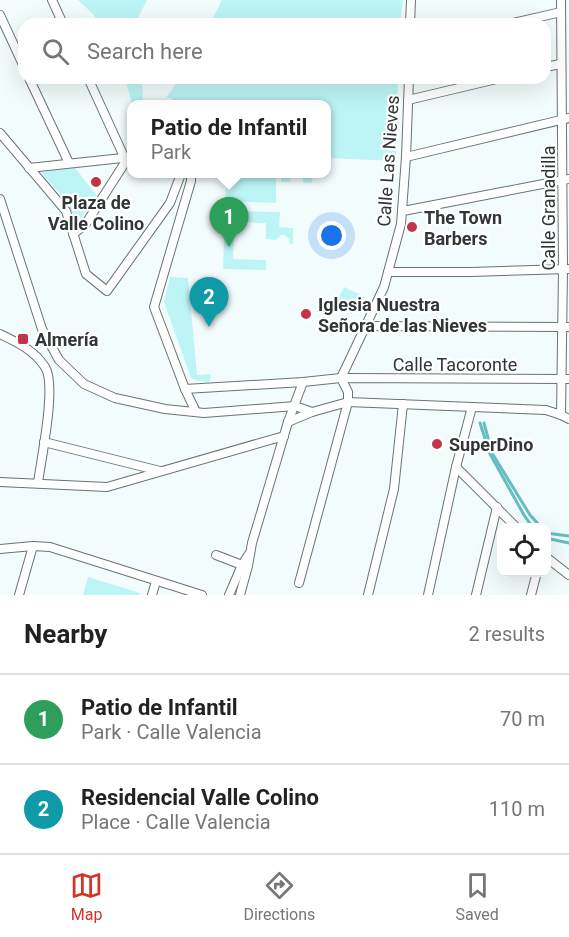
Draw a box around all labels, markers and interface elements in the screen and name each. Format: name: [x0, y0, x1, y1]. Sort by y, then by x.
search box: [18, 18, 551, 84]
icon: search: [39, 35, 72, 68]
text: Search here: [87, 39, 203, 64]
street label: Calle Las Nieves: [373, 95, 403, 227]
popup: [127, 100, 331, 178]
text: Patio de Infantil: [151, 115, 307, 140]
text: Park: [151, 140, 191, 164]
street label: Calle Granadilla: [538, 146, 559, 270]
marker: Plaza de Valle Colino: [89, 175, 103, 189]
place label: Plaza de Valle Colino: [48, 192, 144, 234]
pin: 1: [210, 198, 248, 247]
place label: The Town Barbers: [424, 207, 502, 249]
marker: The Town Barbers: [405, 220, 419, 234]
your location: [317, 221, 346, 250]
pin: 2: [190, 278, 228, 327]
place label: Iglesia Nuestra Señora de las Nieves: [318, 294, 487, 336]
marker: Iglesia Nuestra Señora de las Nieves: [299, 307, 313, 321]
place label: Almería: [35, 329, 99, 350]
marker: Almería: [16, 332, 30, 346]
street label: Calle Tacoronte: [393, 354, 517, 375]
place label: SuperDino: [449, 434, 533, 455]
marker: SuperDino: [430, 437, 444, 451]
map controls: [497, 523, 551, 577]
button: locate: [497, 523, 551, 577]
text: Nearby: [24, 619, 107, 649]
text: 2 results: [469, 622, 545, 646]
text: Patio de Infantil: [81, 695, 238, 720]
text: 1: [38, 707, 49, 731]
text: 70 m: [500, 707, 545, 731]
text: Park · Calle Valencia: [81, 720, 262, 744]
text: Residencial Valle Colino: [81, 785, 319, 810]
text: 2: [38, 797, 49, 821]
text: 110 m: [489, 797, 545, 821]
text: Place · Calle Valencia: [81, 810, 271, 834]
tab: Map: [70, 869, 103, 924]
tab: Directions: [243, 869, 315, 924]
tab: Saved: [456, 869, 499, 924]

